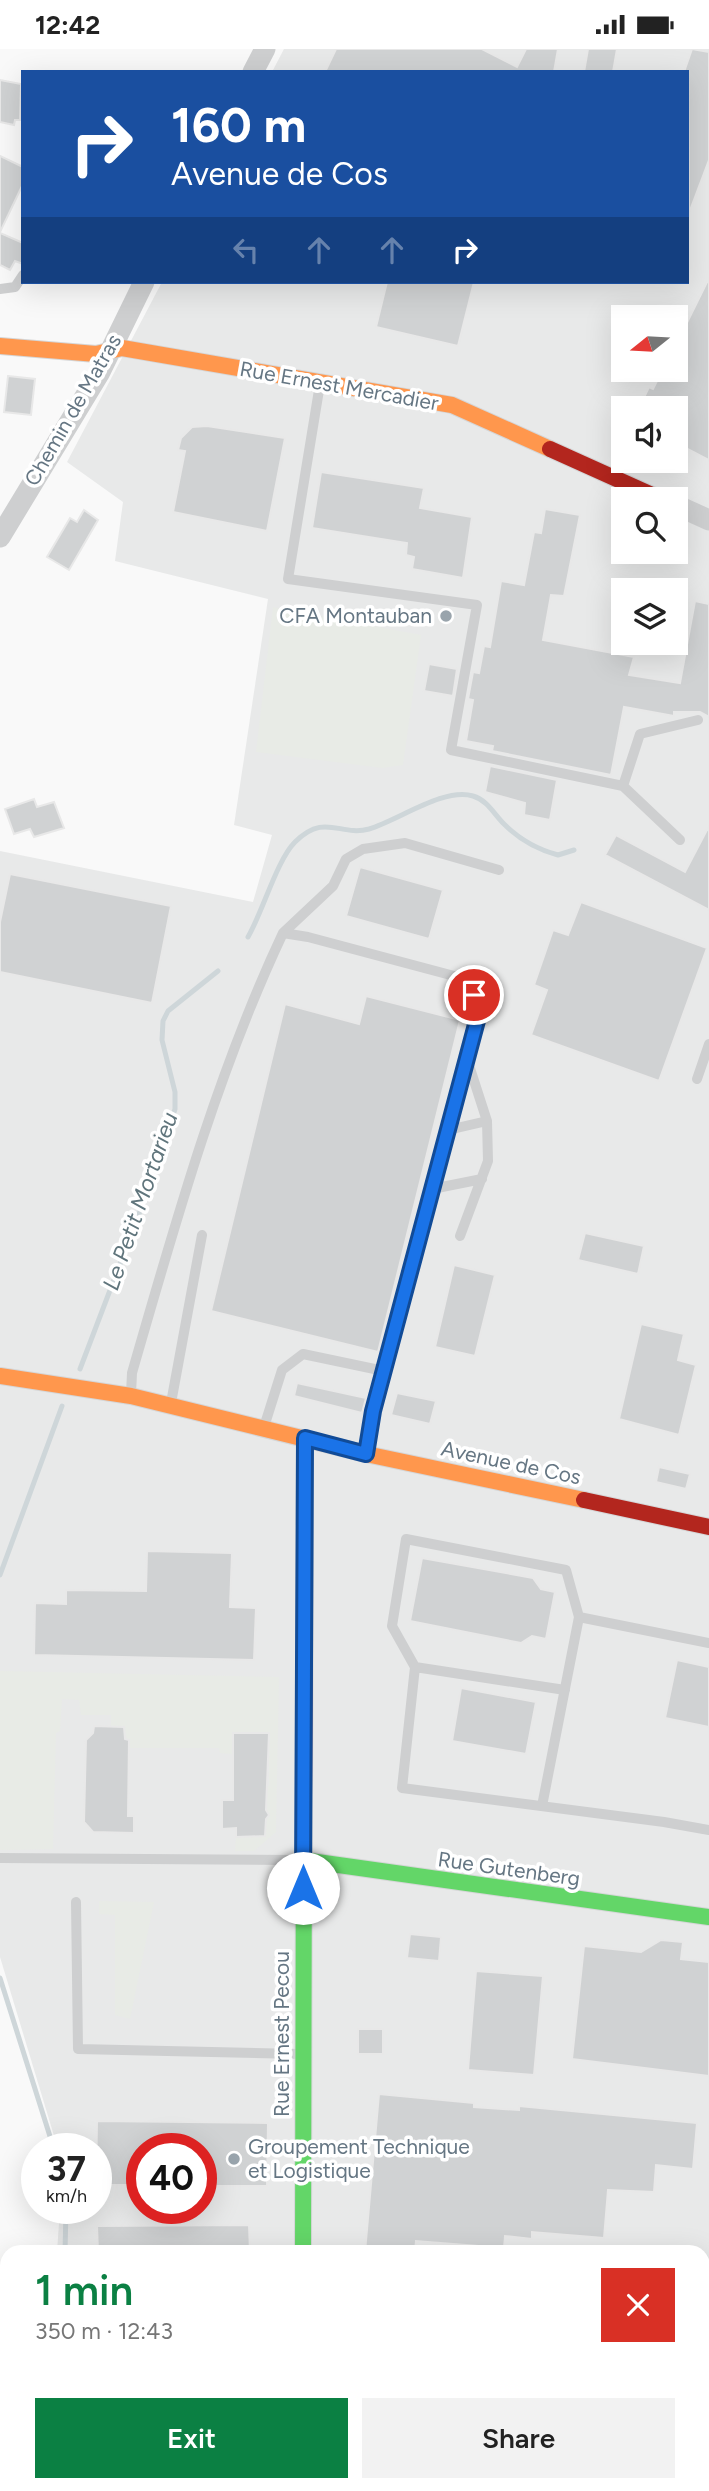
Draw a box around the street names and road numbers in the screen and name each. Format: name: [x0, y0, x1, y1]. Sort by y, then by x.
street label: Chemin de Matras: [19, 329, 126, 490]
street label: Rue Ernest Mercadier: [238, 356, 440, 415]
street label: Avenue de Cos: [439, 1435, 583, 1490]
street label: Rue Gutenberg: [436, 1846, 582, 1891]
street label: Rue Ernest Pecou: [269, 1951, 294, 2117]

